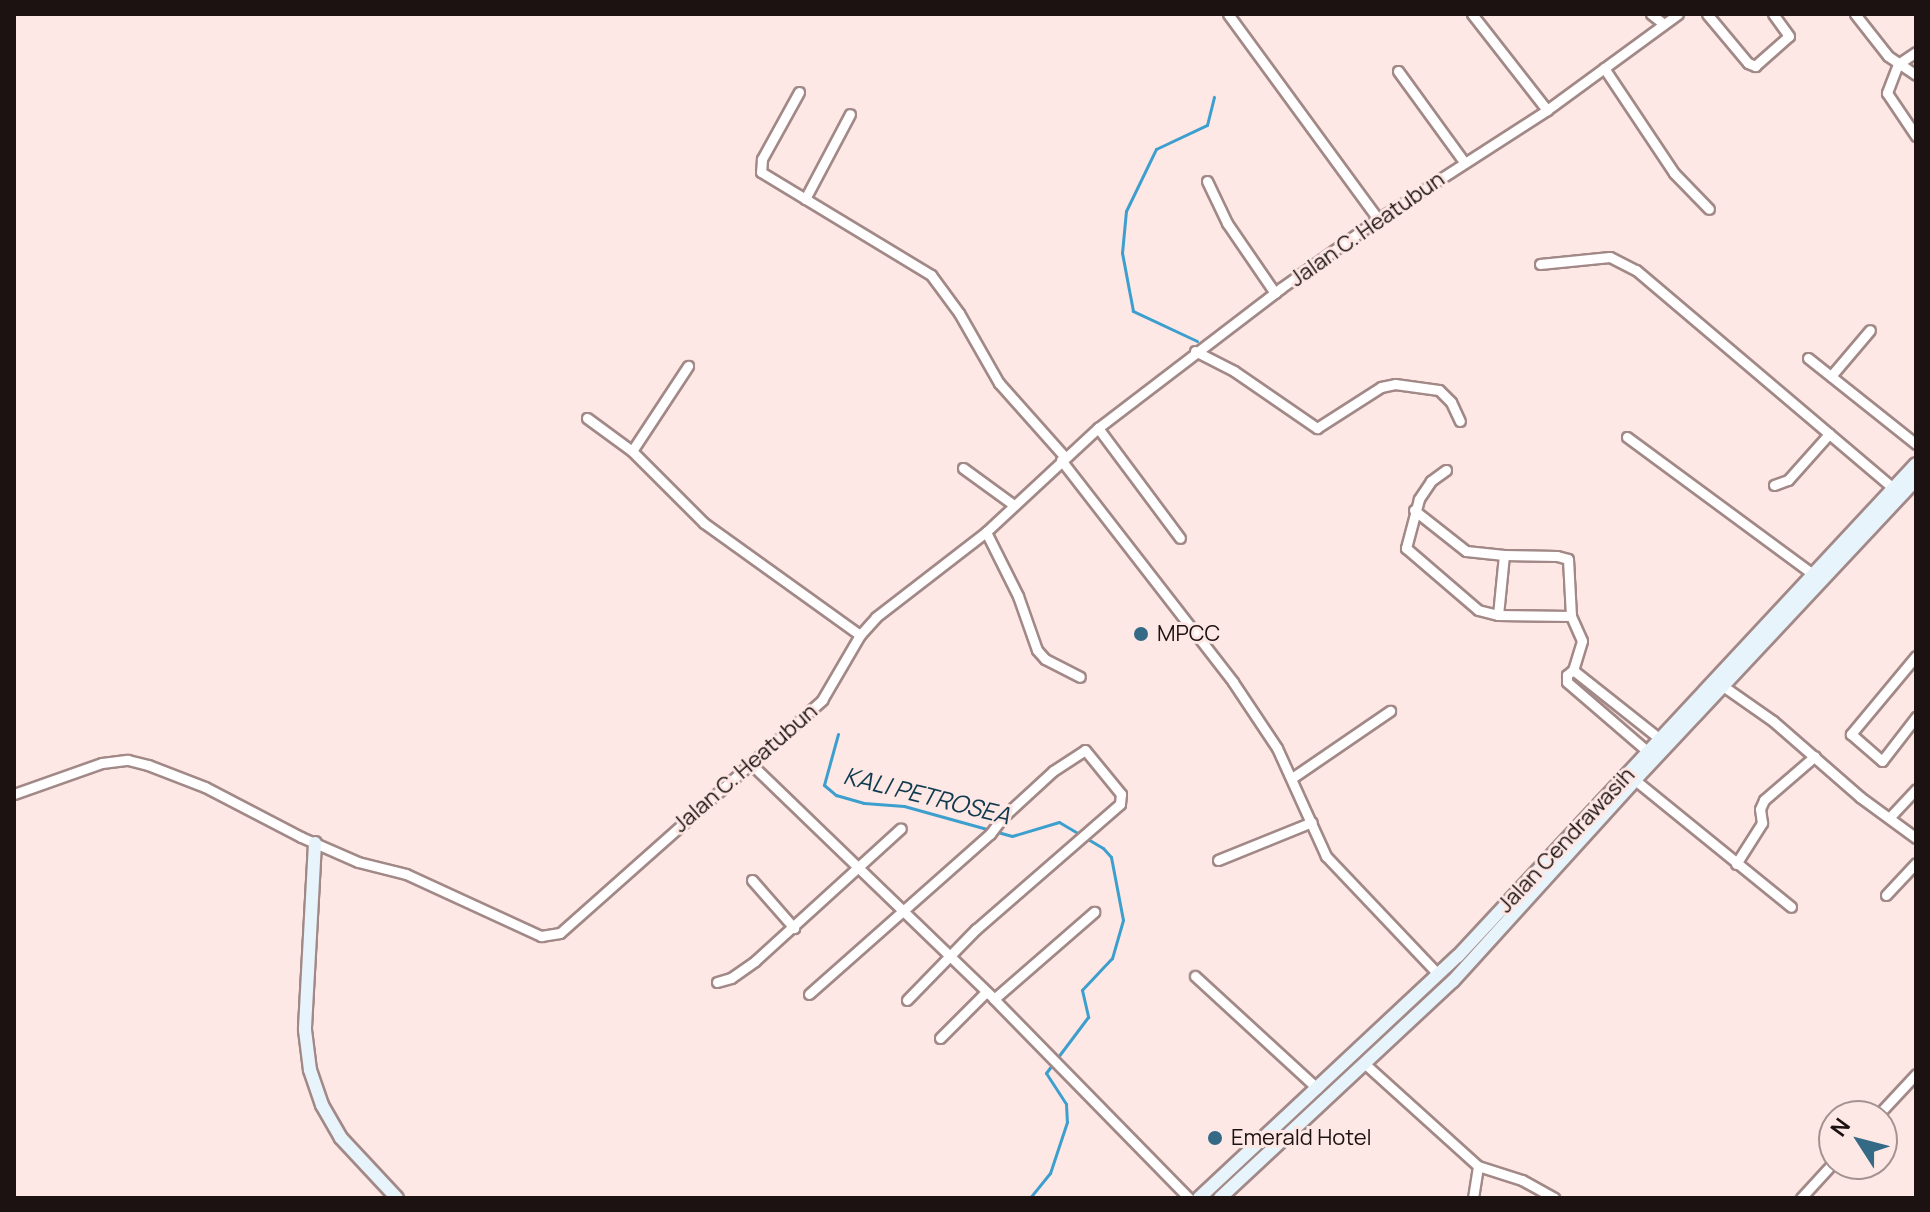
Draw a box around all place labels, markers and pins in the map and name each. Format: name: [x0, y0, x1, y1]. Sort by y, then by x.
place label: MPCC: [1157, 621, 1220, 647]
marker: MPCC: [1132, 625, 1150, 643]
place label: Emerald Hotel: [1231, 1125, 1372, 1151]
marker: Emerald Hotel: [1206, 1129, 1224, 1147]

